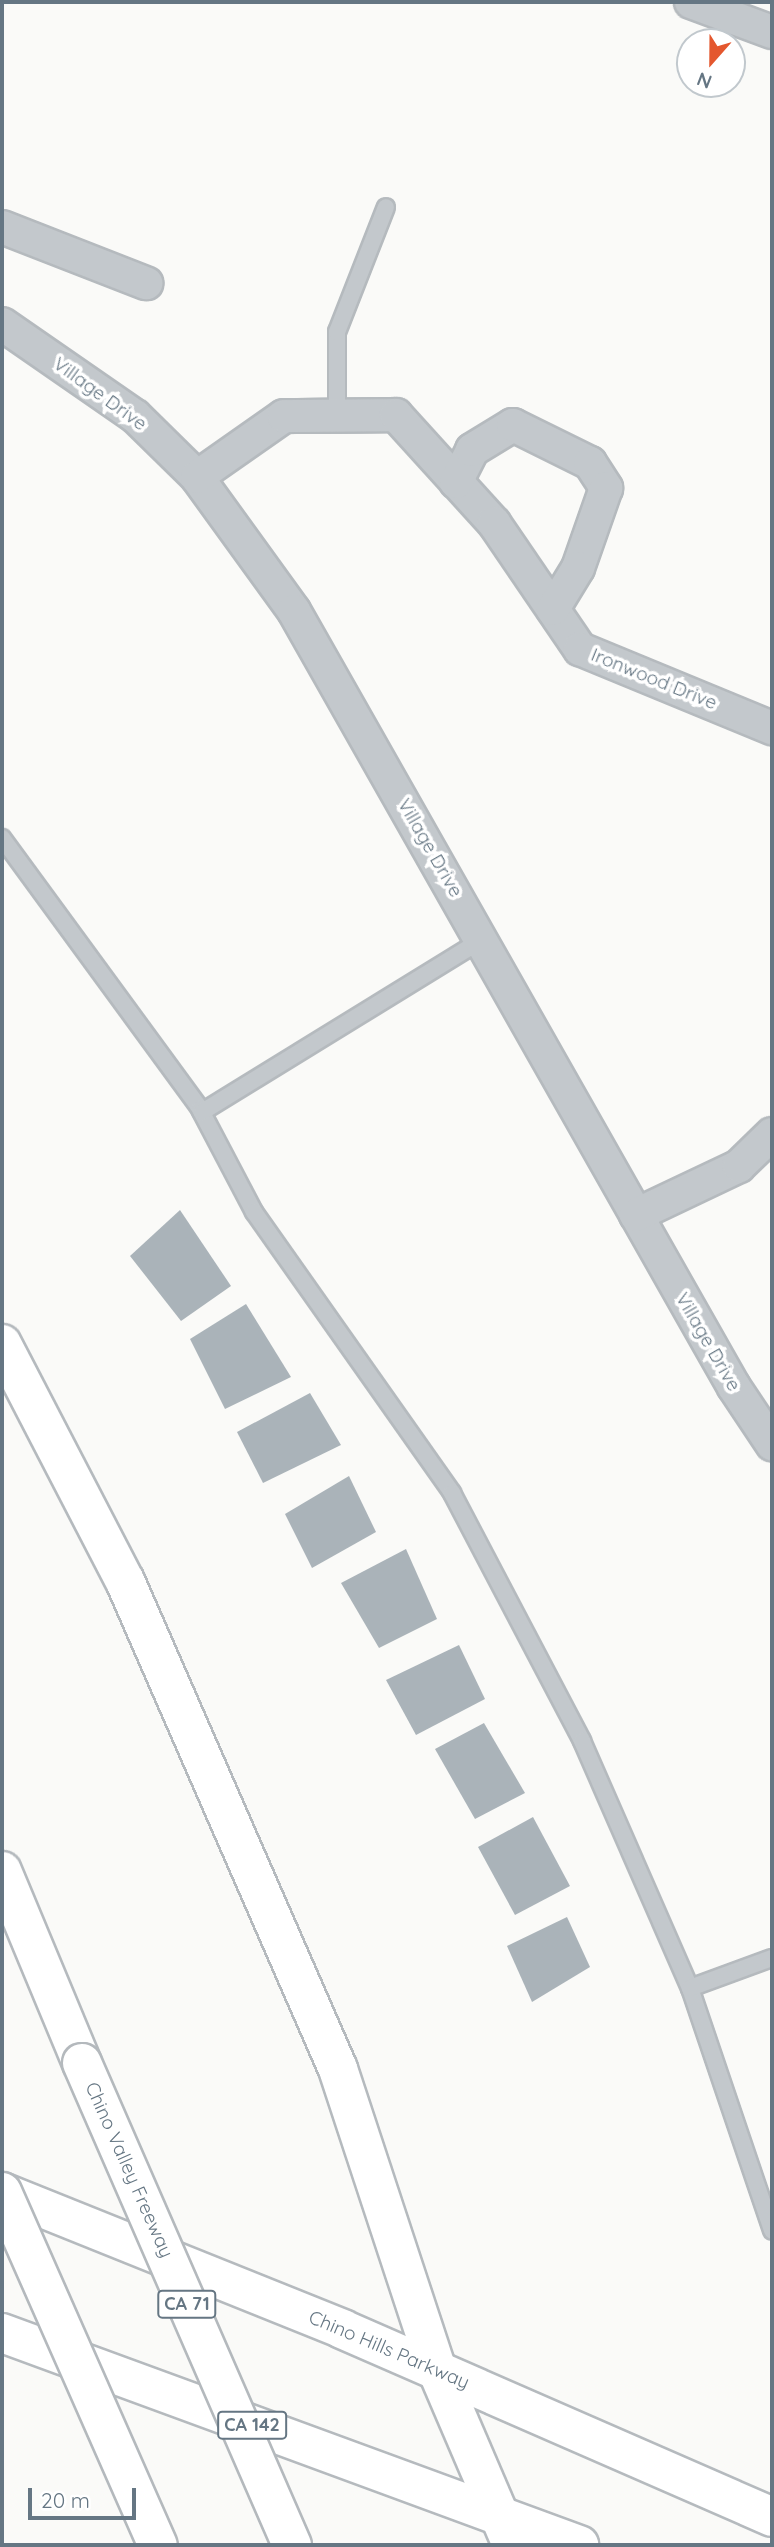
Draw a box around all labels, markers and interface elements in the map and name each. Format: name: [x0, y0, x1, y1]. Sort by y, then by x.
north arrow: [676, 28, 746, 98]
text: N: [693, 67, 715, 94]
street label: Village Drive: [49, 352, 151, 436]
street label: Ironwood Drive: [588, 643, 720, 715]
street label: Village Drive: [393, 795, 467, 901]
street label: Village Drive: [671, 1289, 745, 1395]
street label: Chino Valley Freeway: [80, 2079, 178, 2261]
road number: CA 71: [157, 2290, 217, 2318]
street label: Chino Hills Parkway: [305, 2306, 473, 2394]
road number: CA 142: [217, 2410, 287, 2440]
scale bar: [32, 2474, 140, 2518]
text: 20 m: [41, 2487, 90, 2513]

